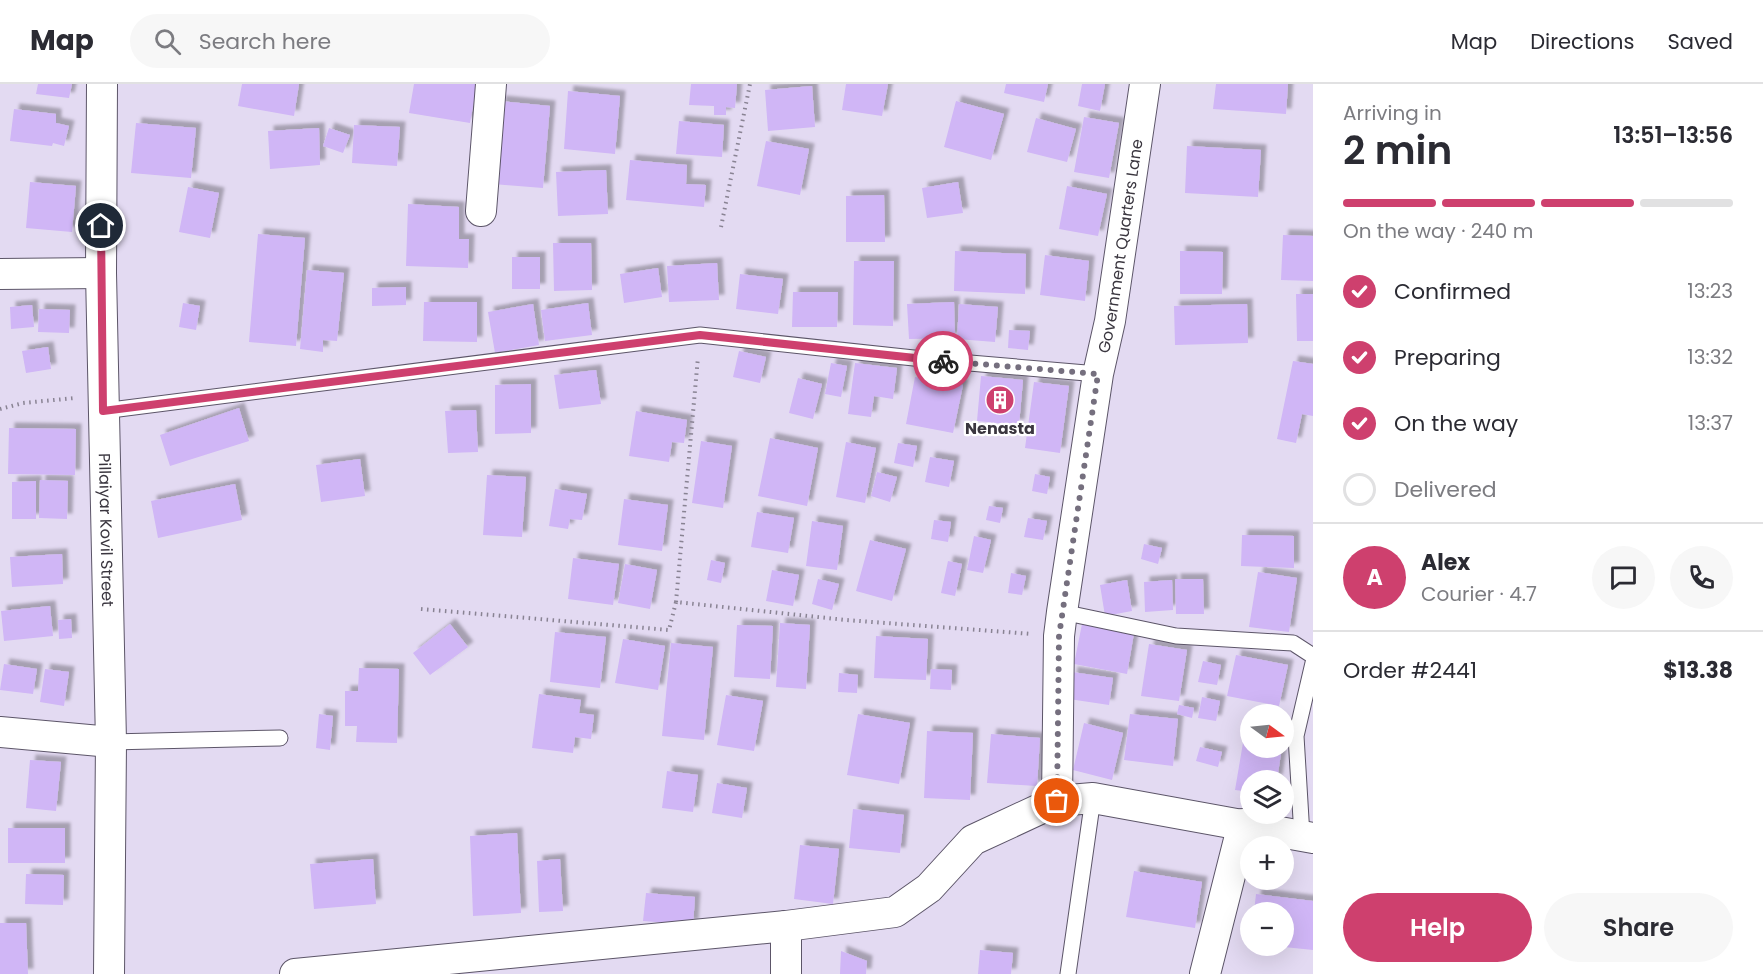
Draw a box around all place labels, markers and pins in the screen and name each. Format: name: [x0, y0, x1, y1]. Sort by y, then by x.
pin: [75, 200, 126, 251]
building icon: Nenasta: [984, 384, 1016, 416]
place label: Nenasta: [965, 417, 1035, 440]
pin: [1031, 775, 1082, 826]

